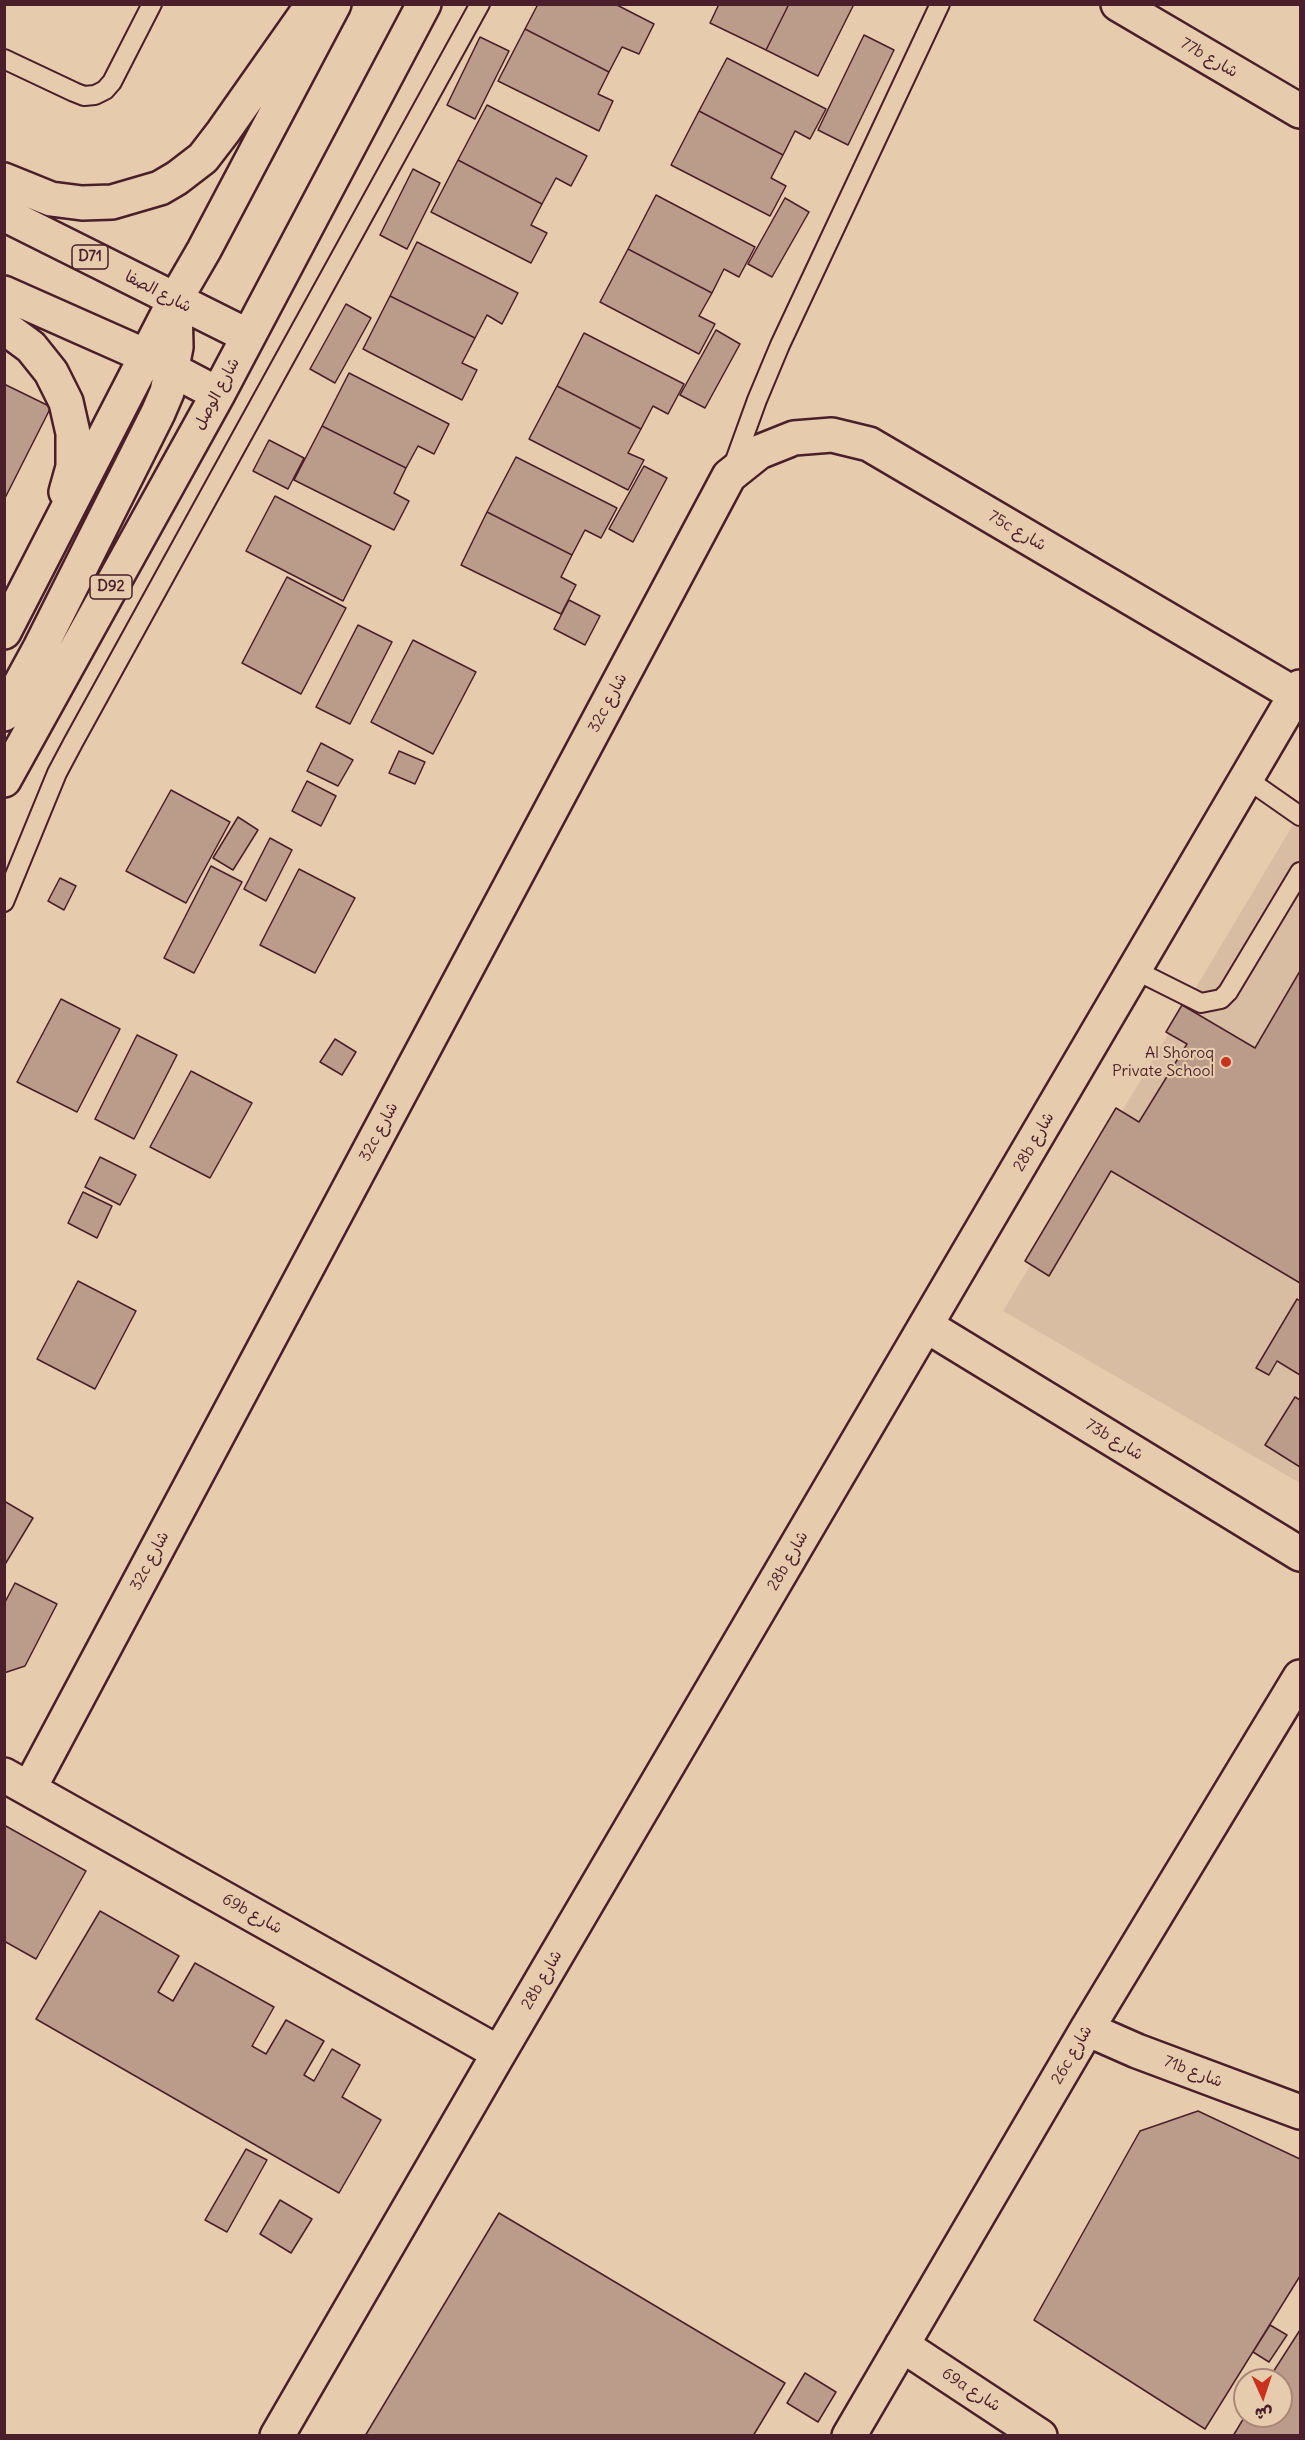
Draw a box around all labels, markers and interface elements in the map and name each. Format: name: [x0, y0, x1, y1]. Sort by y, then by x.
street label: 77b شارع: [1177, 34, 1241, 82]
road number: D71: [72, 245, 108, 269]
street label: شارع الصفا: [121, 267, 195, 317]
street label: شارع الوصل: [190, 355, 244, 433]
street label: 75c شارع: [985, 507, 1049, 555]
road number: D92: [90, 575, 132, 599]
street label: 32c شارع: [584, 670, 632, 736]
place label: Al Shoroq Private School: [1112, 1043, 1214, 1081]
marker: Al Shoroq Private School: [1219, 1055, 1233, 1069]
street label: 32c شارع: [355, 1099, 403, 1165]
street label: 28b شارع: [1009, 1109, 1059, 1175]
street label: 73b شارع: [1082, 1415, 1146, 1465]
street label: 32c شارع: [126, 1528, 174, 1594]
street label: 28b شارع: [763, 1528, 813, 1594]
street label: 69b شارع: [219, 1890, 285, 1938]
street label: 28b شارع: [517, 1947, 567, 2013]
street label: 26c شارع: [1048, 2022, 1096, 2088]
street label: 71b شارع: [1161, 2052, 1225, 2092]
street label: 69a شارع: [938, 2364, 1004, 2416]
north arrow: [1233, 2368, 1293, 2428]
text: ش: [1255, 2404, 1273, 2424]

